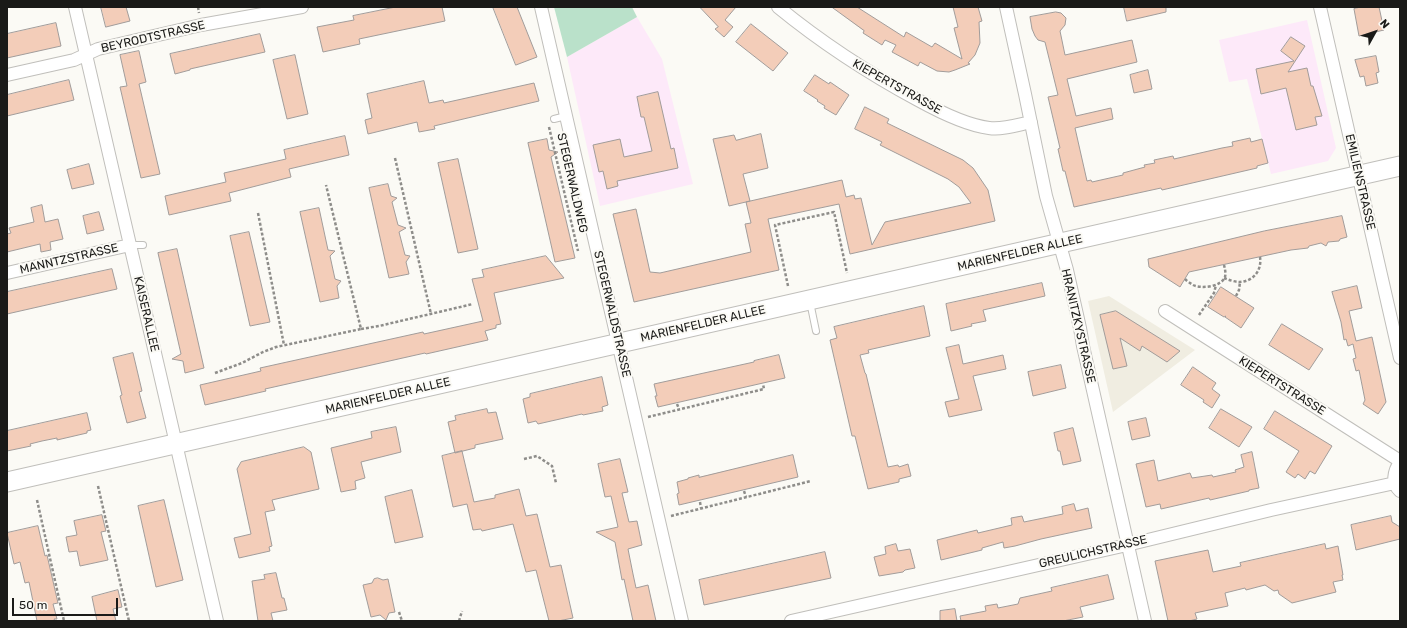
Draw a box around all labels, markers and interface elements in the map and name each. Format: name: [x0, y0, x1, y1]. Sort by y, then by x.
north arrow: [1355, 12, 1395, 52]
text: N: [1377, 17, 1392, 31]
street label: BEYRODTSTRASSE: [100, 18, 206, 56]
street label: KIEPERTSTRASSE: [850, 57, 944, 117]
street label: STEGERWALDWEG: [554, 132, 590, 234]
street label: EMILIENSTRASSE: [1342, 133, 1378, 231]
street label: MARIENFELDER ALLEE: [956, 232, 1084, 274]
street label: MANNTZSTRASSE: [18, 241, 120, 277]
street label: STEGERWALDSTRASSE: [590, 249, 634, 379]
street label: HRANITZKYSTRASSE: [1058, 267, 1098, 385]
street label: KAISERALLEE: [130, 275, 162, 353]
street label: MARIENFELDER ALLEE: [639, 303, 767, 345]
street label: KIEPERTSTRASSE: [1236, 353, 1328, 419]
street label: MARIENFELDER ALLEE: [324, 375, 452, 417]
street label: GREULICHSTRASSE: [1037, 533, 1149, 571]
scale bar: [14, 590, 120, 616]
text: 50 m: [19, 598, 47, 612]

